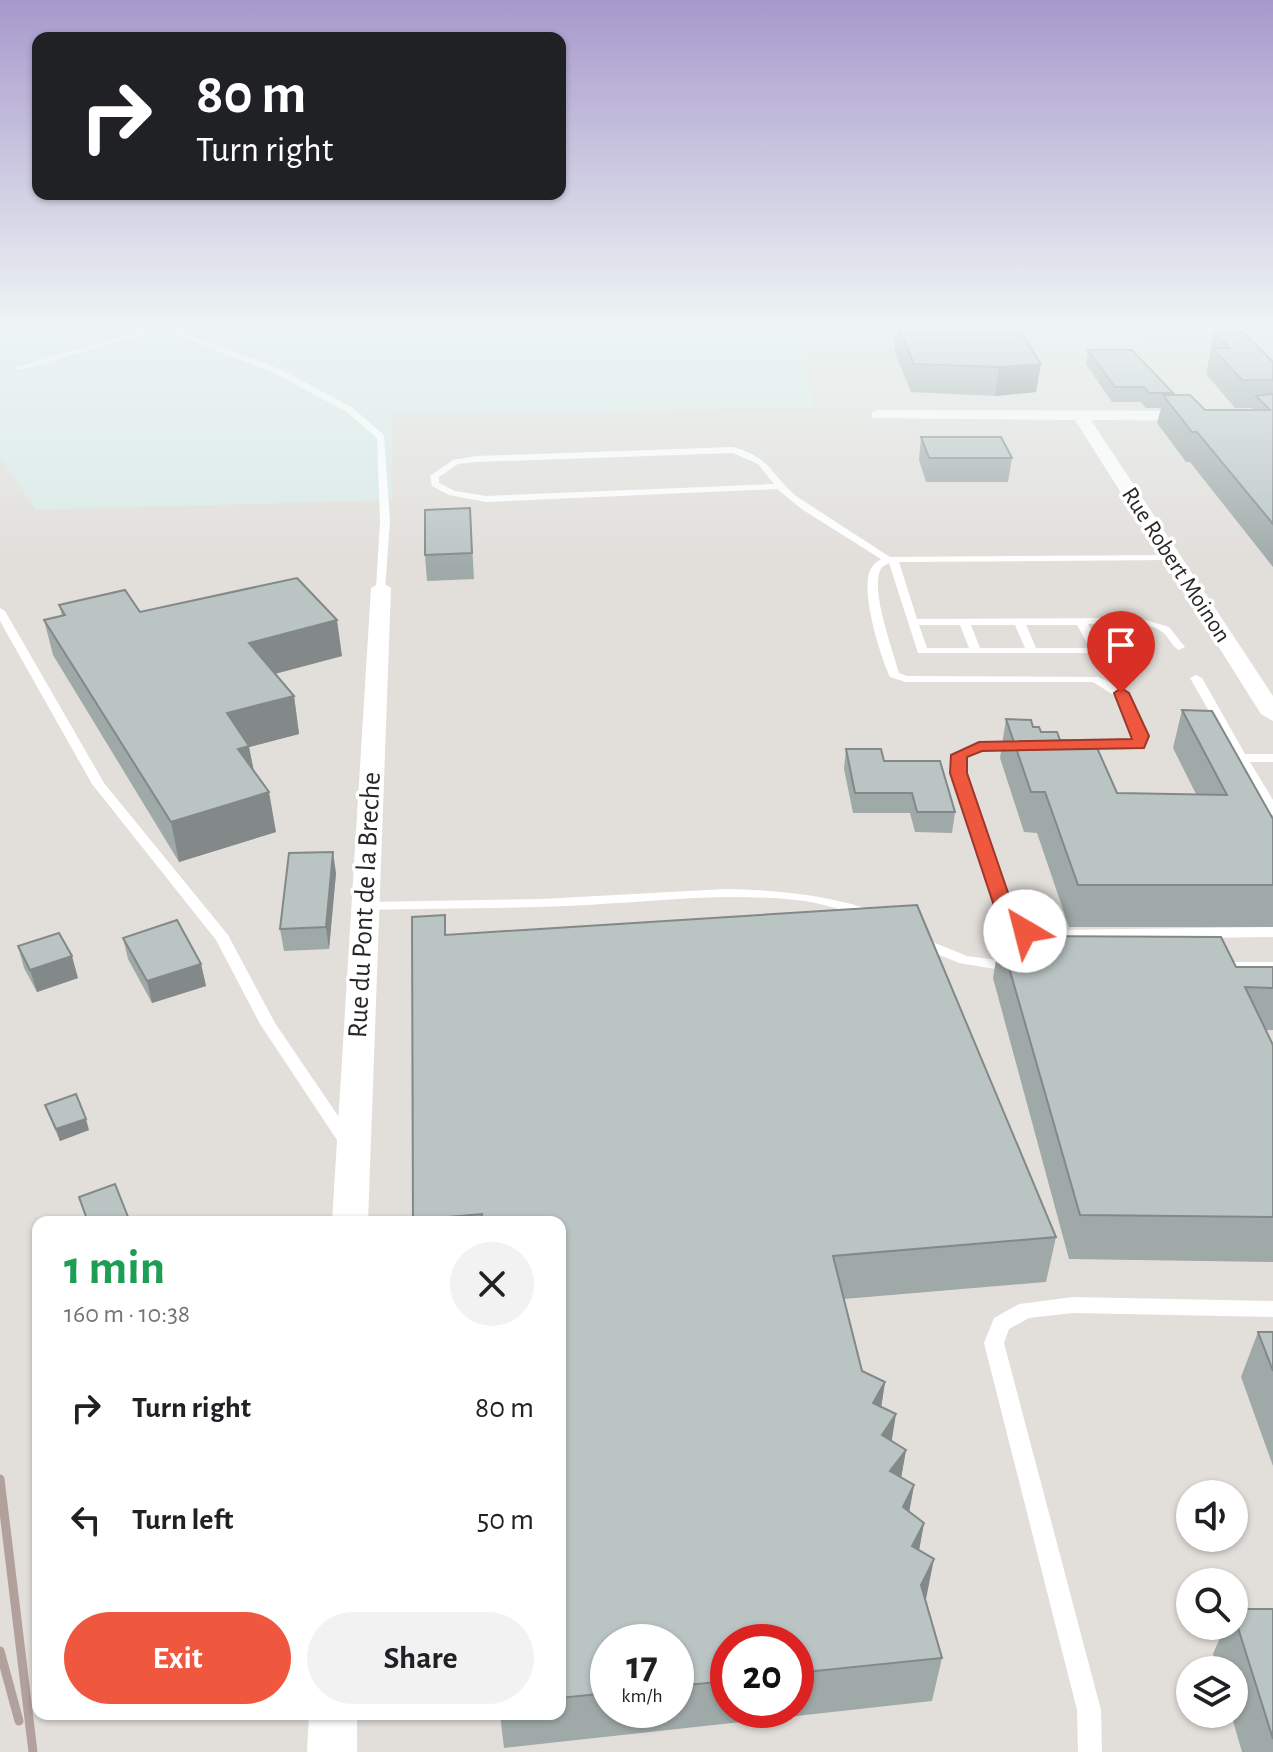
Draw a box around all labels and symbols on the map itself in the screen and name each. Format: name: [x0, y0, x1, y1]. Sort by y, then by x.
street label: Rue Robert Moinon: [1117, 483, 1235, 647]
pin: [1087, 611, 1155, 693]
street label: Rue du Pont de la Breche: [344, 771, 386, 1039]
position arrow: [983, 889, 1067, 973]
speed limit sign: 20: [710, 1624, 814, 1728]

